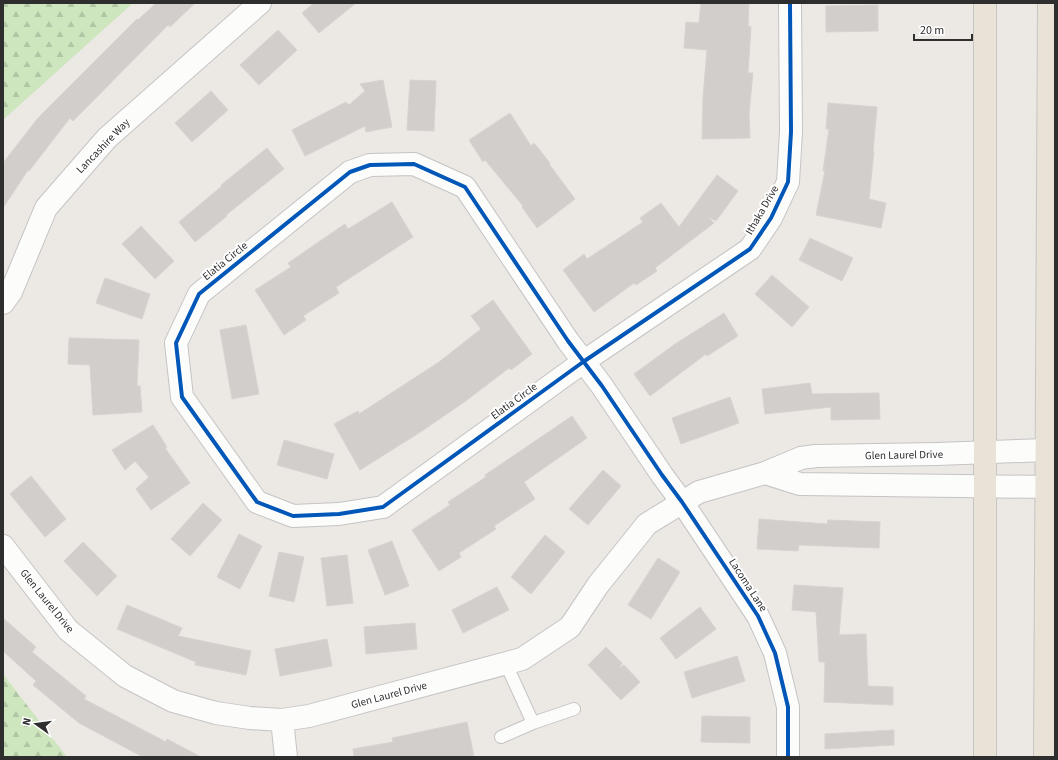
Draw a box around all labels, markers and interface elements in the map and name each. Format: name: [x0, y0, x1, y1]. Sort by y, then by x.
scale bar: [914, 16, 972, 42]
text: 20 m: [920, 22, 944, 39]
street label: Lancashire Way: [73, 115, 133, 177]
street label: Ithaka Drive: [742, 182, 783, 238]
street label: Elatia Circle: [199, 238, 251, 284]
street label: Elatia Circle: [488, 379, 541, 423]
street label: Glen Laurel Drive: [865, 447, 944, 463]
street label: Lacoma Lane: [725, 555, 771, 615]
street label: Glen Laurel Drive: [17, 566, 78, 637]
street label: Glen Laurel Drive: [349, 678, 429, 712]
north arrow: [16, 704, 56, 744]
text: N: [19, 716, 35, 727]

